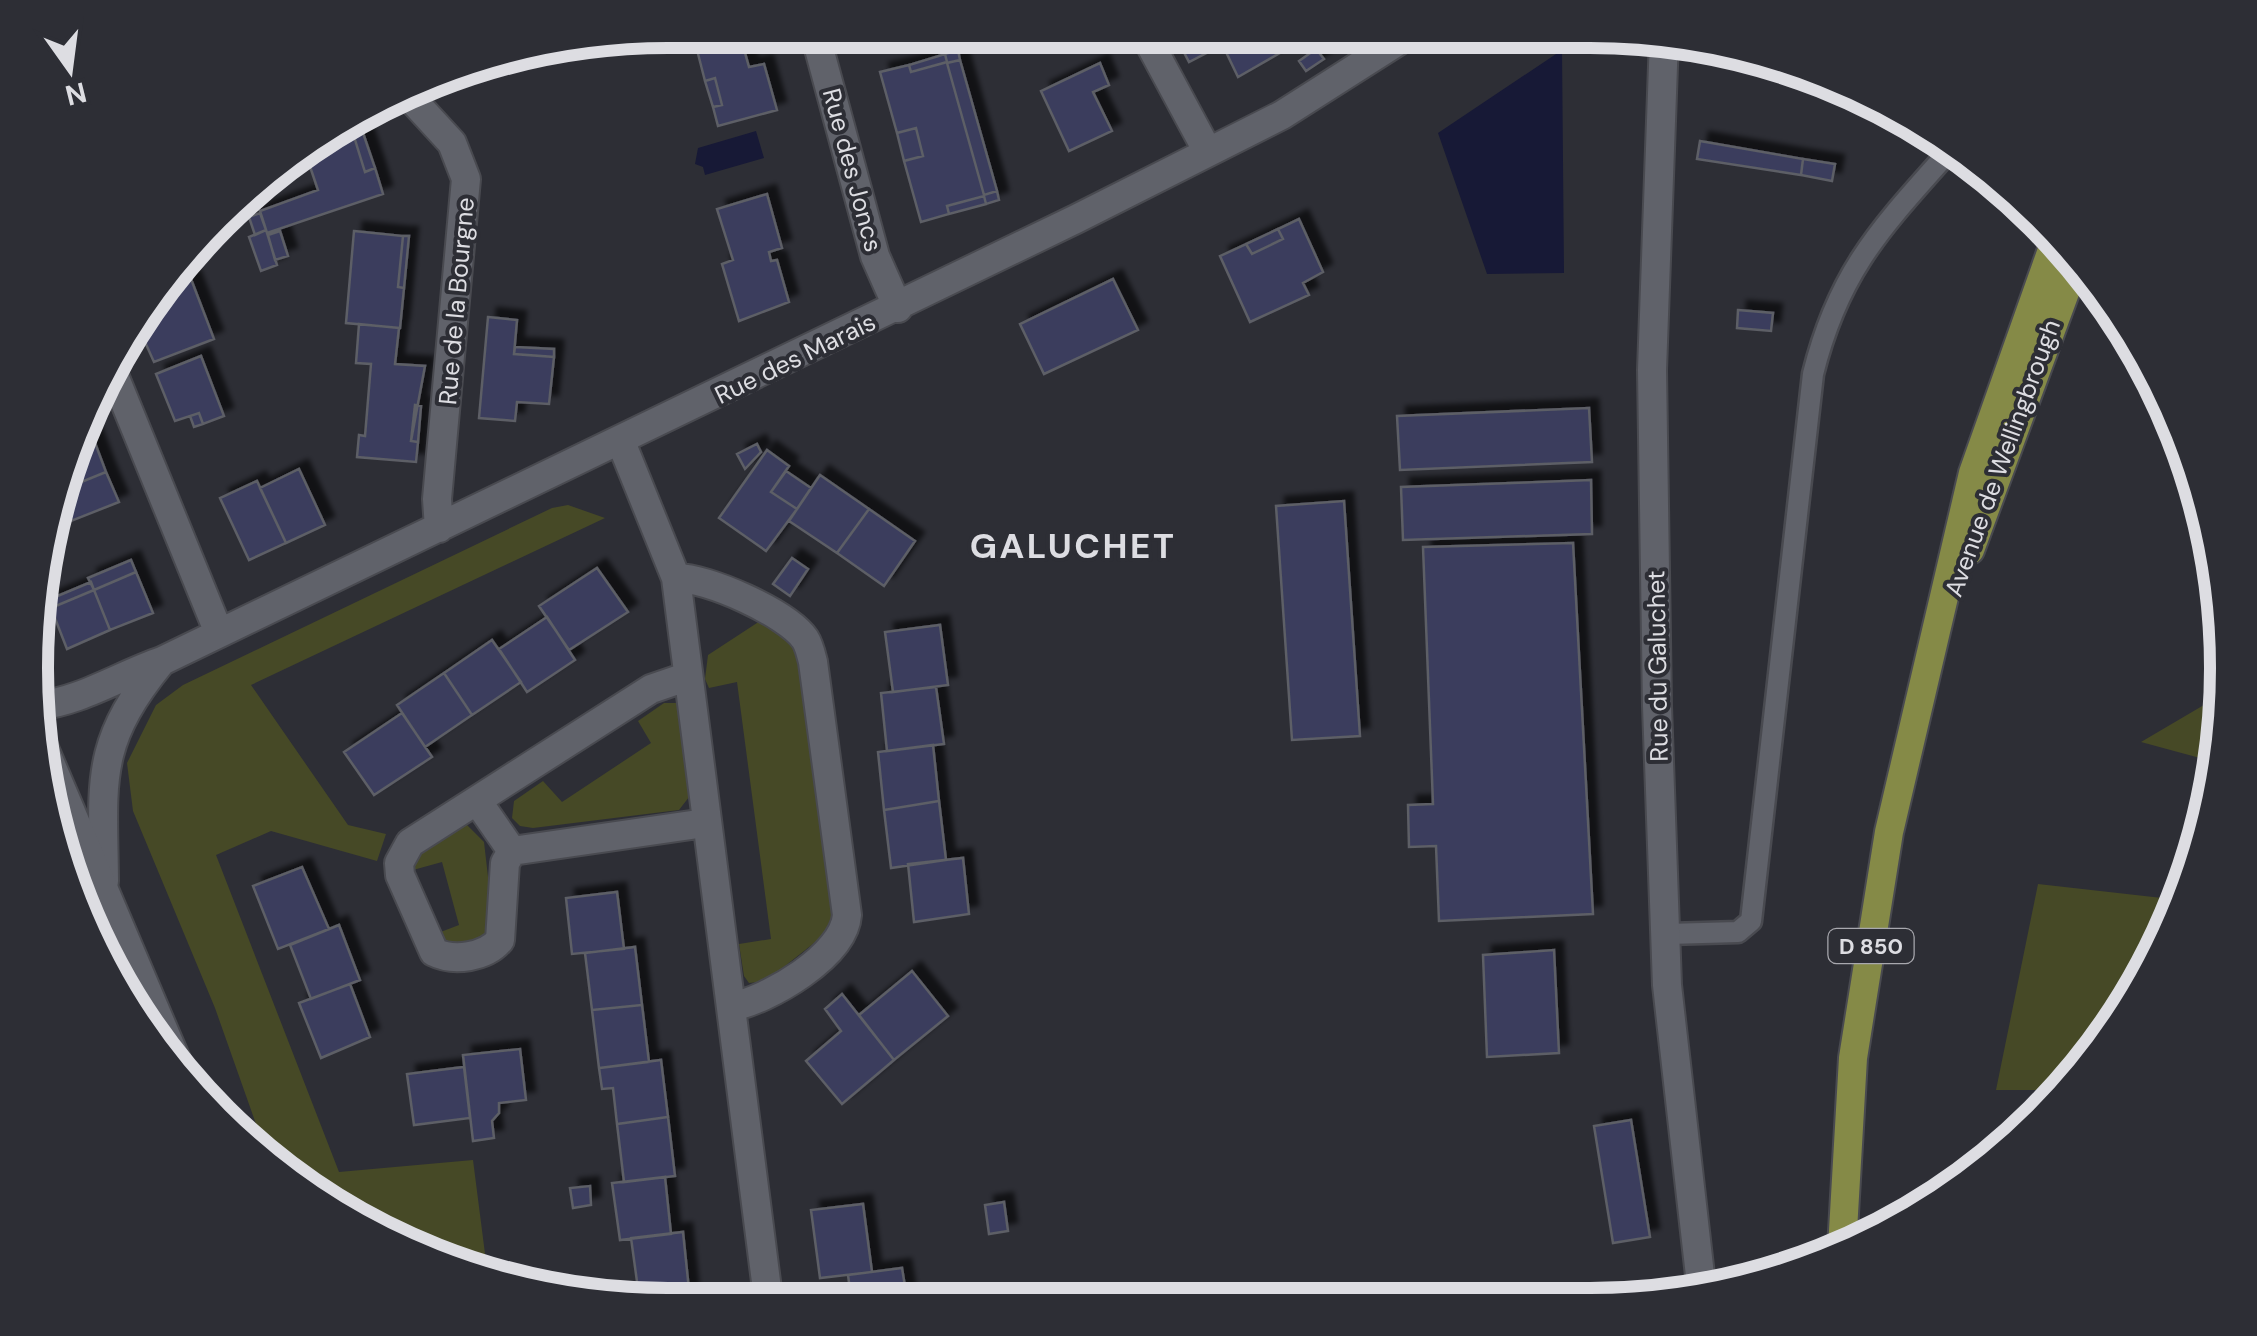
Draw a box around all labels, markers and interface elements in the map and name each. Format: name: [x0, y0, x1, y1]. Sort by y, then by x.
north arrow: [20, 20, 120, 120]
text: N: [62, 73, 90, 114]
street label: Rue des Joncs: [815, 85, 890, 255]
street label: Rue de la Bourgne: [431, 196, 482, 406]
street label: Rue des Marais: [709, 305, 881, 412]
street label: Avenue de Wellingbrough: [1937, 315, 2068, 601]
district label: GALUCHET: [970, 523, 1176, 569]
street label: Rue du Galuchet: [1639, 570, 1676, 762]
road number: D 850: [1828, 929, 1914, 963]

